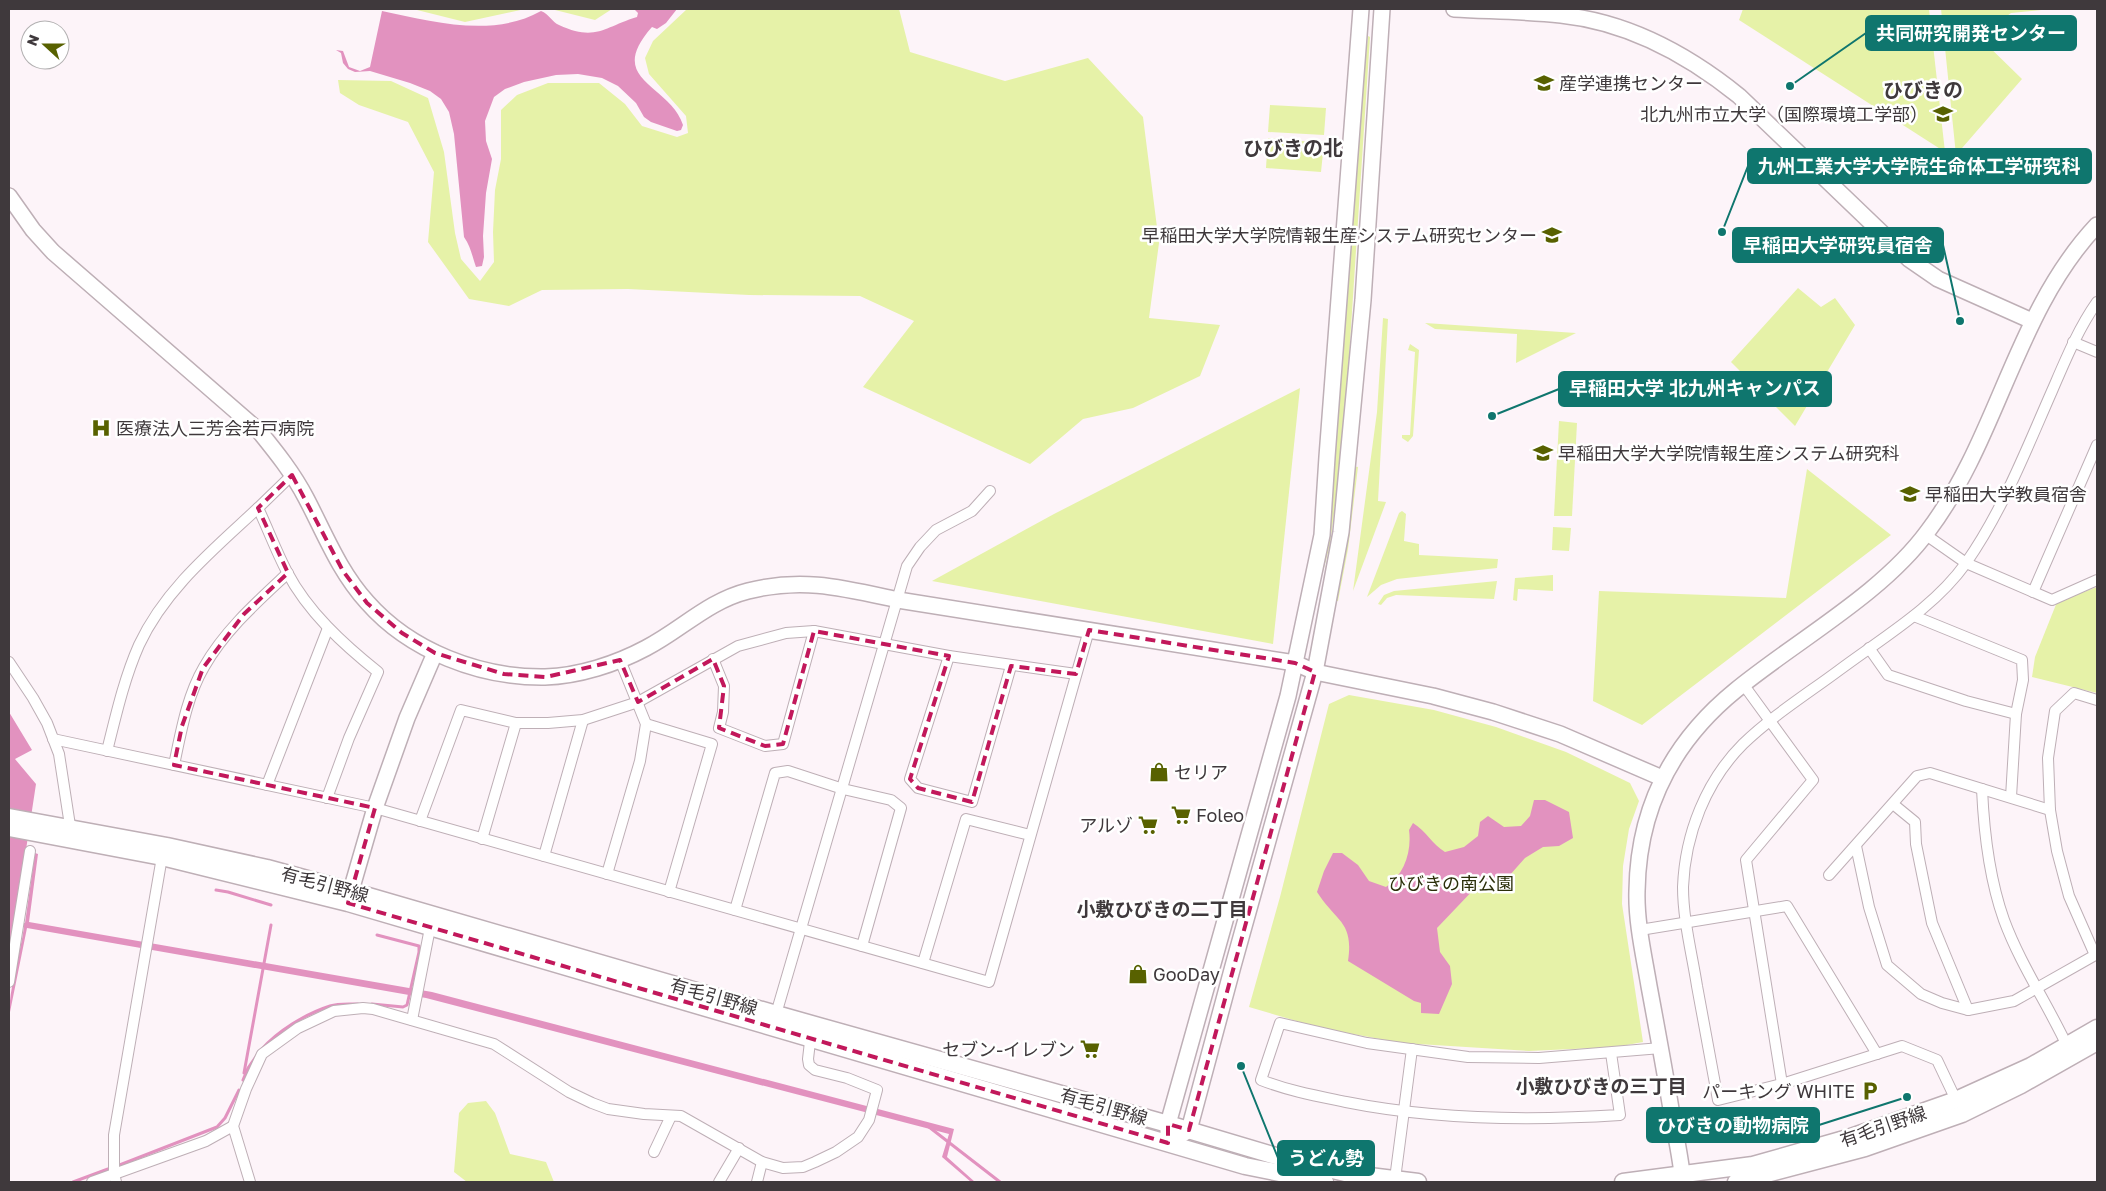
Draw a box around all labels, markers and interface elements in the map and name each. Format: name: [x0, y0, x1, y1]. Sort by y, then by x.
callout: 共同研究開発センター: [1866, 16, 2076, 50]
north arrow: [20, 20, 70, 70]
text: 共同研究開発センター: [1876, 21, 2066, 44]
text: N: [23, 32, 42, 48]
school or university icon: 産学連携センター: [1533, 72, 1555, 94]
place label: 産学連携センター: [1559, 72, 1703, 94]
district label: ひびきの: [1883, 77, 1963, 101]
place label: 北九州市立大学（国際環境工学部）: [1640, 103, 1928, 125]
school or university icon: 北九州市立大学（国際環境工学部）: [1932, 103, 1954, 125]
district label: ひびきの北: [1243, 135, 1343, 159]
callout: 九州工業大学大学院生命体工学研究科: [1748, 149, 2091, 183]
text: 九州工業大学大学院生命体工学研究科: [1757, 154, 2081, 177]
place label: 早稲田大学大学院情報生産システム研究センター: [1142, 224, 1537, 246]
school or university icon: 早稲田大学大学院情報生産システム研究センター: [1541, 224, 1563, 246]
callout: 早稲田大学研究員宿舎: [1733, 228, 1943, 262]
text: 早稲田大学研究員宿舎: [1743, 233, 1933, 256]
callout: 早稲田大学 北九州キャンパス: [1559, 372, 1831, 406]
text: 早稲田大学 北九州キャンパス: [1569, 376, 1821, 399]
hospital icon: 医療法人三芳会若戸病院: [90, 417, 112, 439]
place label: 医療法人三芳会若戸病院: [116, 417, 314, 439]
school or university icon: 早稲田大学大学院情報生産システム研究科: [1532, 442, 1554, 464]
place label: 早稲田大学大学院情報生産システム研究科: [1558, 442, 1899, 464]
school or university icon: 早稲田大学教員宿舎: [1899, 483, 1921, 505]
place label: 早稲田大学教員宿舎: [1925, 483, 2087, 505]
shop icon: セリア: [1148, 761, 1170, 783]
place label: セリア: [1174, 761, 1228, 783]
supermarket icon: Foleo: [1170, 804, 1192, 826]
place label: Foleo: [1196, 804, 1244, 826]
place label: アルゾ: [1079, 814, 1133, 836]
supermarket icon: アルゾ: [1137, 814, 1159, 836]
street label: 有毛引野線: [279, 862, 371, 906]
park label: ひびきの南公園: [1388, 872, 1514, 894]
district label: 小敷ひびきの二丁目: [1076, 897, 1248, 920]
shop icon: GooDay: [1127, 963, 1149, 985]
place label: GooDay: [1153, 963, 1220, 985]
street label: 有毛引野線: [668, 973, 760, 1019]
place label: セブン-イレブン: [942, 1038, 1075, 1060]
supermarket icon: セブン-イレブン: [1079, 1038, 1101, 1060]
district label: 小敷ひびきの三丁目: [1515, 1074, 1687, 1097]
place label: パーキング WHITE: [1702, 1080, 1855, 1102]
parking icon: パーキング WHITE: [1859, 1080, 1881, 1102]
street label: 有毛引野線: [1058, 1083, 1150, 1129]
street label: 有毛引野線: [1837, 1101, 1929, 1151]
callout: ひびきの動物病院: [1647, 1108, 1819, 1142]
text: ひびきの動物病院: [1657, 1113, 1809, 1136]
callout: うどん勢: [1278, 1141, 1374, 1175]
text: うどん勢: [1288, 1146, 1364, 1169]

